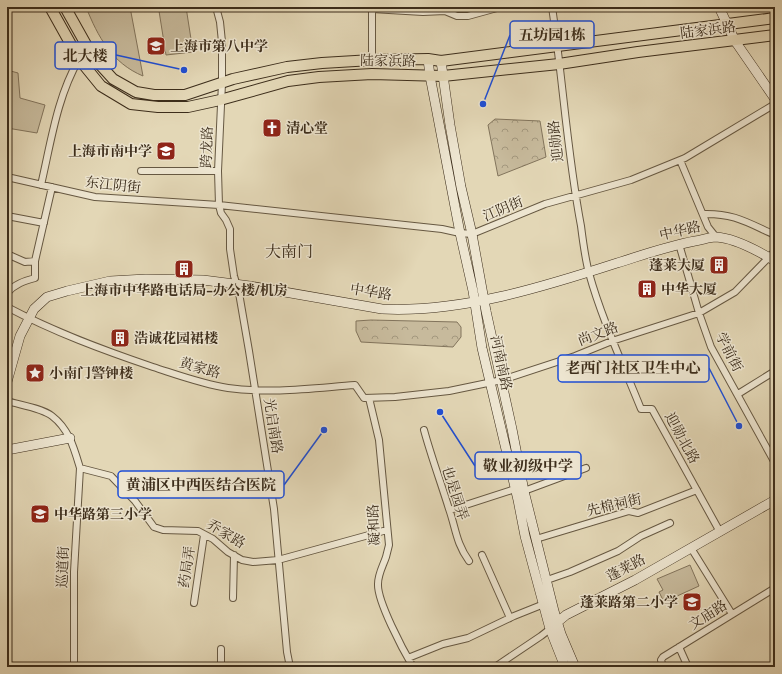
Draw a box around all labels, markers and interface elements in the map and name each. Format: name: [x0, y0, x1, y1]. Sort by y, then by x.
street label: 陆家浜路: [679, 17, 737, 43]
callout: 五坊园1栋: [510, 21, 594, 48]
text: 五坊园1栋: [518, 25, 586, 45]
school or university icon: 上海市第八中学: [145, 35, 167, 57]
place label: 上海市第八中学: [170, 37, 268, 56]
callout: 北大楼: [55, 42, 116, 69]
text: 北大楼: [62, 46, 108, 66]
street label: 陆家浜路: [360, 51, 416, 71]
church icon: 清心堂: [261, 117, 283, 139]
place label: 清心堂: [286, 119, 328, 138]
street label: 迎勋路: [544, 119, 568, 163]
street label: 跨龙路: [197, 126, 217, 168]
school or university icon: 上海市南中学: [155, 140, 177, 162]
place label: 上海市南中学: [68, 142, 152, 161]
street label: 东江阴街: [84, 173, 142, 197]
street label: 江阴街: [480, 192, 526, 226]
street label: 中华路: [657, 217, 703, 245]
district label: 大南门: [265, 241, 313, 263]
building icon: 蓬莱大厦: [708, 254, 730, 276]
place label: 蓬莱大厦: [649, 256, 705, 275]
building icon: 上海市中华路电话局-办公楼/机房: [173, 258, 195, 280]
building icon: 中华大厦: [636, 278, 658, 300]
street label: 中华路: [349, 279, 393, 305]
place label: 中华大厦: [661, 280, 717, 299]
place label: 上海市中华路电话局-办公楼/机房: [80, 281, 288, 300]
street label: 尚文路: [575, 318, 621, 350]
building icon: 浩诚花园裙楼: [109, 327, 131, 349]
place label: 浩诚花园裙楼: [134, 329, 218, 348]
street label: 学前街: [711, 329, 747, 375]
street label: 河南南路: [486, 334, 516, 392]
street label: 黄家路: [177, 353, 223, 383]
callout: 老西门社区卫生中心: [558, 355, 709, 382]
text: 老西门社区卫生中心: [565, 358, 701, 378]
place icon: 小南门警钟楼: [24, 362, 46, 384]
place label: 小南门警钟楼: [49, 364, 133, 383]
street label: 光启南路: [259, 397, 287, 455]
street label: 迎勋北路: [660, 409, 704, 467]
callout: 敬业初级中学: [475, 452, 581, 479]
text: 敬业初级中学: [483, 456, 573, 476]
street label: 也是园弄: [437, 463, 473, 523]
callout: 黄浦区中西医结合医院: [118, 471, 284, 498]
text: 黄浦区中西医结合医院: [126, 475, 276, 495]
street label: 先棉祠街: [585, 489, 643, 521]
school or university icon: 中华路第三小学: [29, 503, 51, 525]
street label: 凝和路: [363, 504, 385, 546]
place label: 中华路第三小学: [54, 505, 152, 524]
street label: 乔家路: [203, 515, 249, 553]
street label: 药局弄: [174, 545, 200, 589]
street label: 巡道街: [53, 546, 73, 588]
street label: 蓬莱路: [603, 550, 649, 586]
school or university icon: 蓬莱路第二小学: [681, 591, 703, 613]
place label: 蓬莱路第二小学: [580, 593, 678, 612]
street label: 文庙路: [685, 596, 731, 634]

